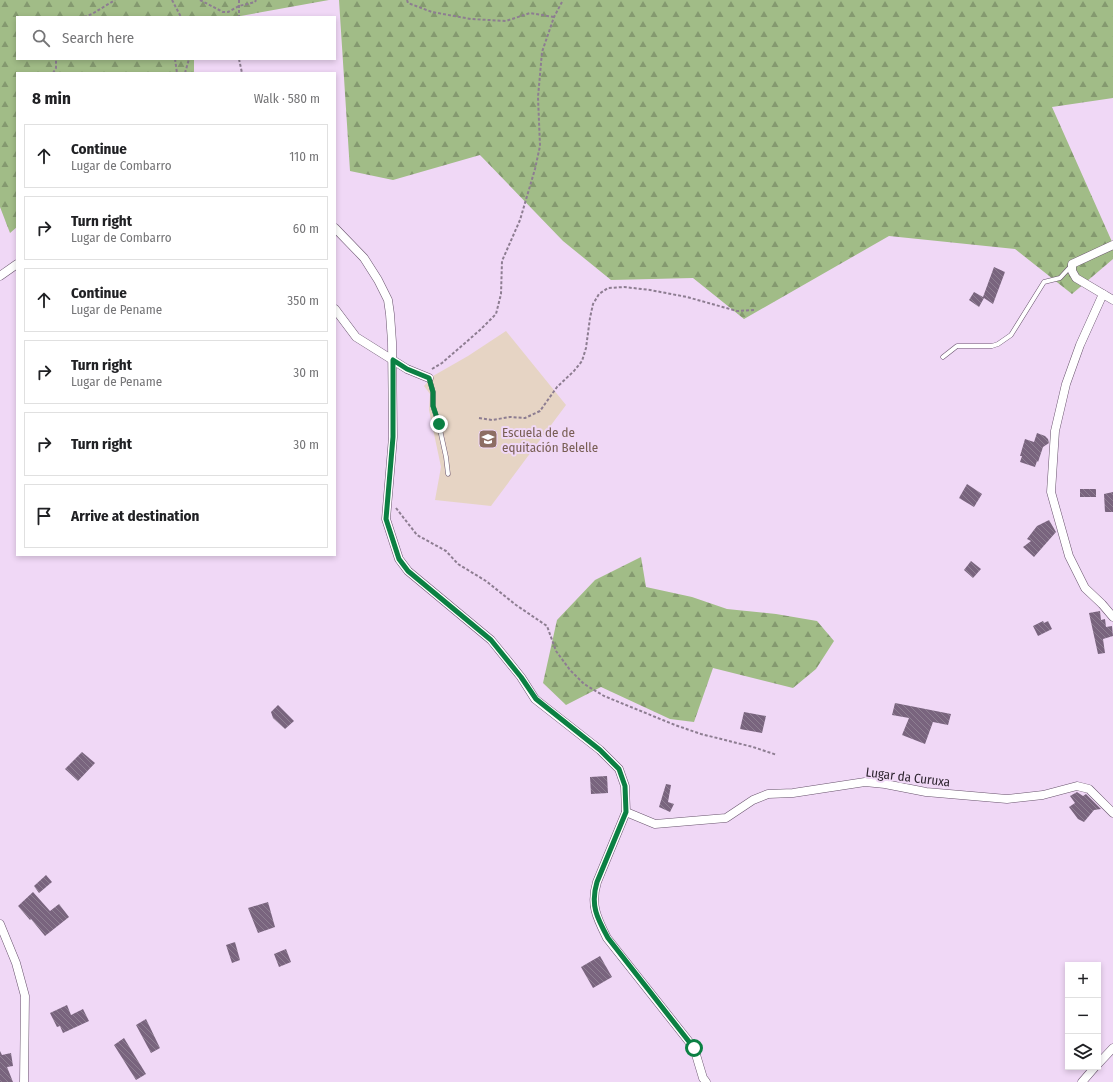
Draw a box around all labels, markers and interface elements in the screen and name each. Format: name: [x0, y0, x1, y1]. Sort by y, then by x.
search box: [16, 16, 336, 60]
icon: search: [30, 27, 52, 49]
text: Search here: [62, 29, 134, 47]
text: 8 min: [32, 88, 71, 109]
text: Walk · 580 m: [254, 91, 320, 106]
text: Continue: [71, 140, 127, 158]
icon: ahead: [33, 145, 55, 167]
text: 110 m: [289, 149, 319, 164]
text: Lugar de Combarro: [71, 158, 172, 173]
text: Turn right: [71, 212, 132, 230]
icon: right: [33, 217, 55, 239]
text: 60 m: [293, 221, 319, 236]
text: Lugar de Combarro: [71, 230, 172, 245]
text: Continue: [71, 284, 127, 302]
icon: ahead: [33, 289, 55, 311]
text: 350 m: [287, 293, 319, 308]
text: Lugar de Pename: [71, 302, 162, 317]
text: Turn right: [71, 356, 132, 374]
icon: right: [33, 361, 55, 383]
text: 30 m: [293, 365, 319, 380]
text: Lugar de Pename: [71, 374, 162, 389]
route end: [430, 415, 448, 433]
place label: Escuela de de equitación Belelle: [502, 425, 598, 455]
school or university icon: Escuela de de equitación Belelle: [477, 428, 499, 450]
icon: right: [33, 433, 55, 455]
text: Turn right: [71, 435, 132, 453]
text: 30 m: [293, 437, 319, 452]
icon: arrive: [33, 505, 55, 527]
text: Arrive at destination: [71, 507, 199, 525]
street label: Lugar da Curuxa: [865, 764, 951, 790]
map controls: [1065, 962, 1101, 1070]
button: +: [1065, 962, 1101, 998]
button: −: [1065, 998, 1101, 1034]
button: layers: [1065, 1034, 1101, 1070]
route start: [685, 1039, 703, 1057]

